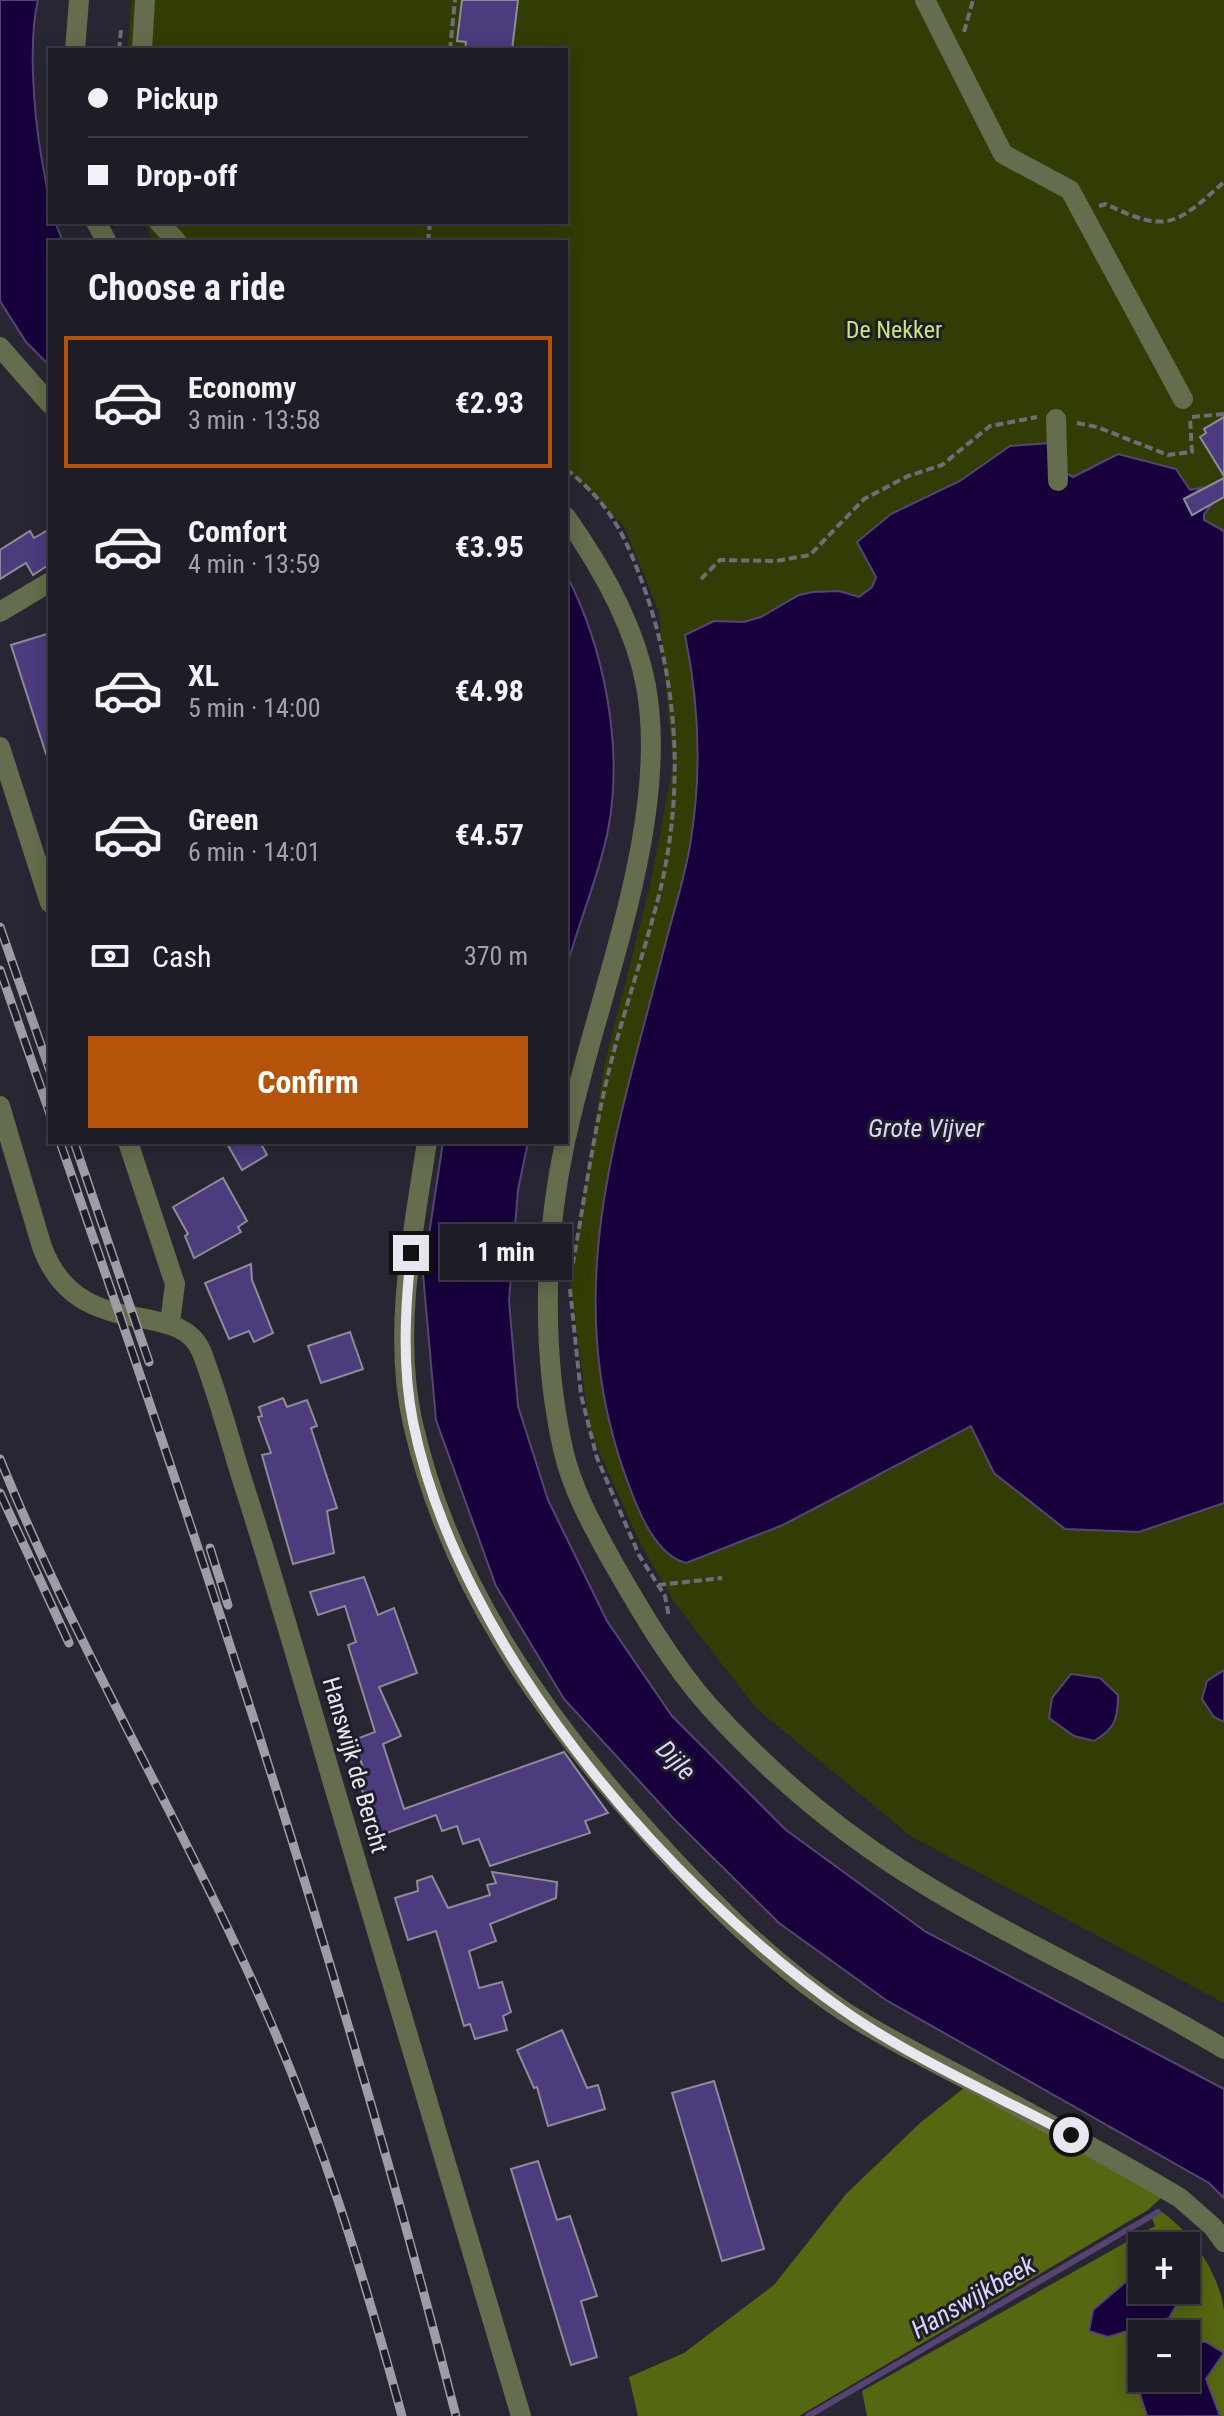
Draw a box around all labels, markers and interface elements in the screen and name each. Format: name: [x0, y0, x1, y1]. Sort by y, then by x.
text: Pickup: [136, 81, 218, 116]
text: Drop-off: [136, 158, 238, 193]
text: Choose a ride: [88, 267, 285, 309]
park label: De Nekker: [846, 316, 942, 344]
icon: car: [92, 366, 164, 438]
text: Economy: [188, 370, 296, 405]
text: €2.93: [455, 385, 524, 420]
text: 3 min · 13:58: [188, 405, 321, 435]
icon: car: [92, 510, 164, 582]
text: Comfort: [188, 514, 287, 549]
text: €3.95: [455, 529, 524, 564]
text: 4 min · 13:59: [188, 549, 321, 579]
icon: car: [92, 654, 164, 726]
text: XL: [188, 658, 219, 693]
text: €4.98: [455, 673, 524, 708]
text: 5 min · 14:00: [188, 693, 321, 723]
icon: car: [92, 798, 164, 870]
text: Green: [188, 802, 259, 837]
text: €4.57: [455, 817, 524, 852]
text: 6 min · 14:01: [188, 837, 321, 867]
icon: cash: [88, 934, 132, 978]
text: Cash: [152, 939, 212, 974]
text: 370 m: [464, 941, 528, 971]
button: Confirm: [88, 1036, 528, 1128]
water label: Grote Vijver: [868, 1113, 985, 1143]
callout: 1 min: [439, 1225, 571, 1281]
route end: [393, 1235, 429, 1271]
text: 1 min: [477, 1237, 535, 1267]
street label: Hanswijk de Bercht: [317, 1674, 393, 1856]
water label: Dijle: [650, 1734, 702, 1786]
route start: [1053, 2117, 1089, 2153]
map controls: [1128, 2232, 1200, 2392]
button: +: [1128, 2232, 1200, 2304]
water label: Hanswijkbeek: [906, 2249, 1041, 2345]
button: −: [1128, 2320, 1200, 2392]

